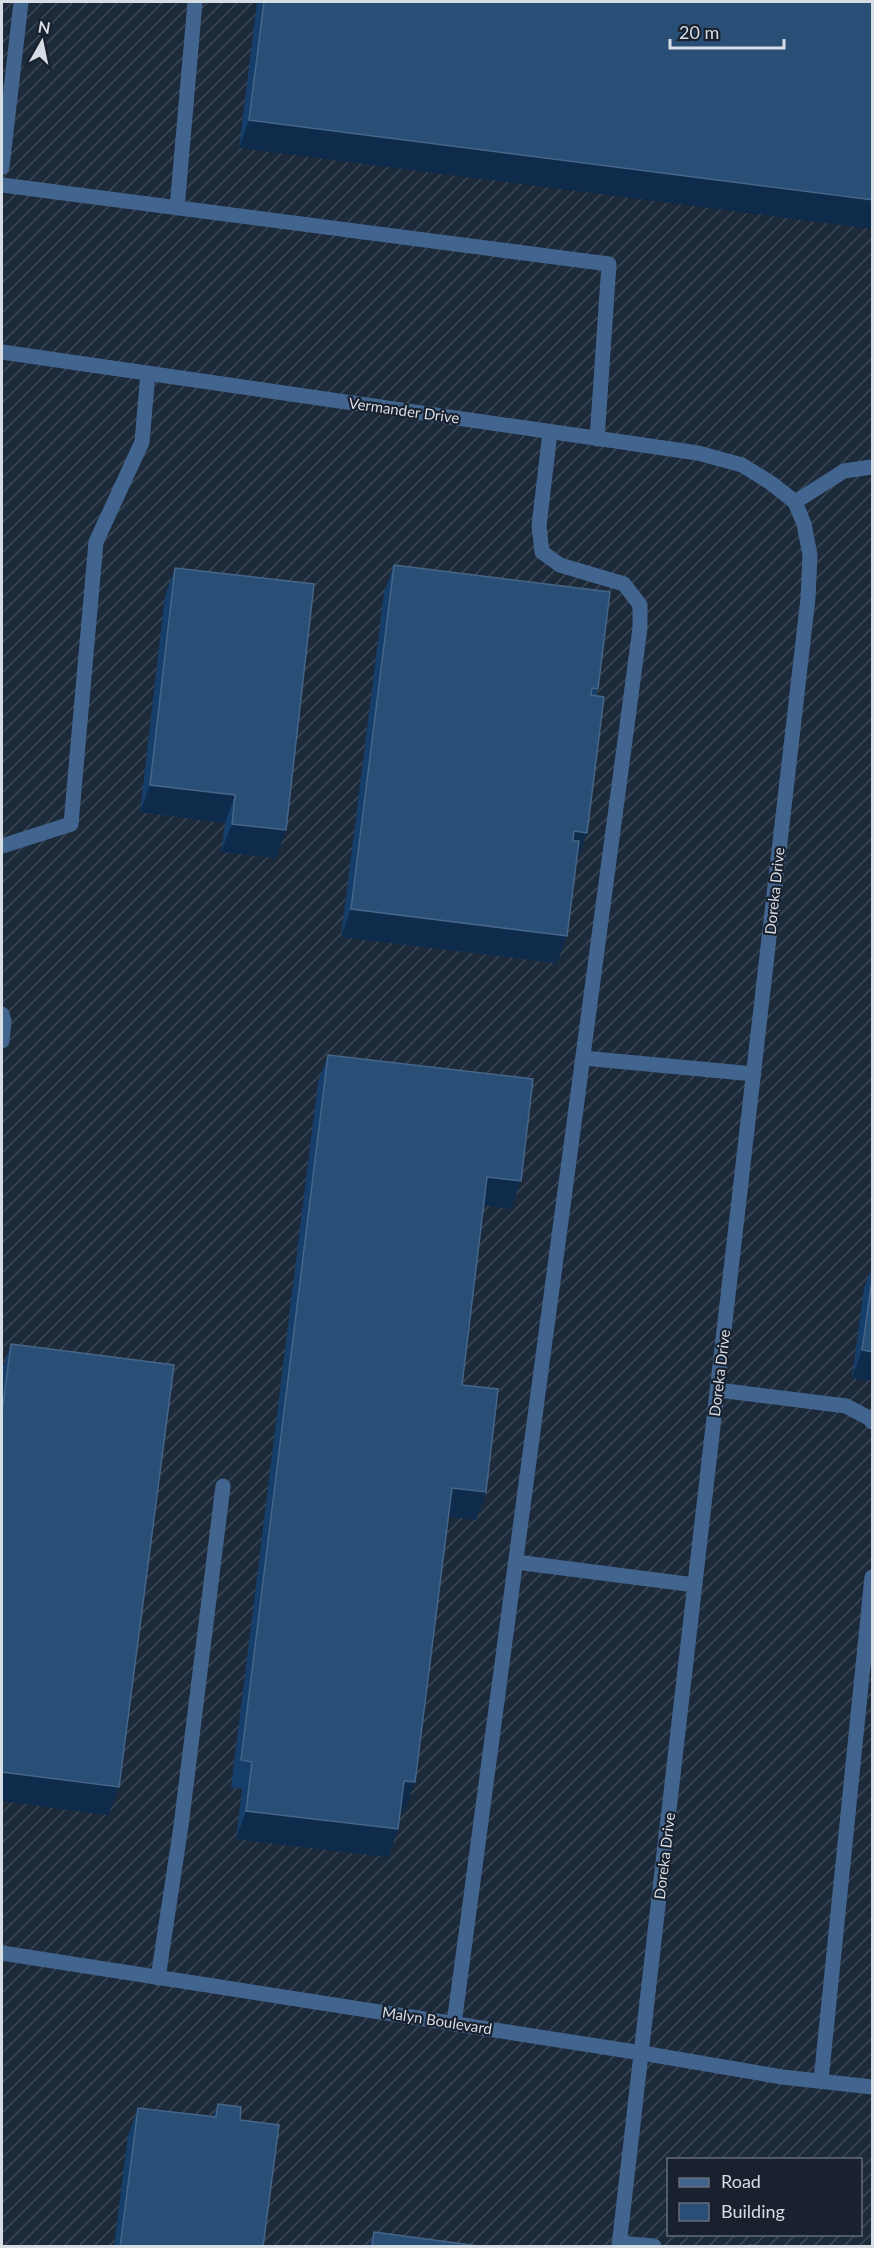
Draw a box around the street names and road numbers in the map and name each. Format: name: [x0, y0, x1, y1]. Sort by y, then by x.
street label: Vermander Drive: [348, 393, 461, 427]
street label: Doreka Drive: [760, 846, 788, 935]
street label: Doreka Drive: [705, 1328, 733, 1417]
street label: Doreka Drive: [650, 1811, 678, 1900]
street label: Malyn Boulevard: [381, 2002, 493, 2038]

